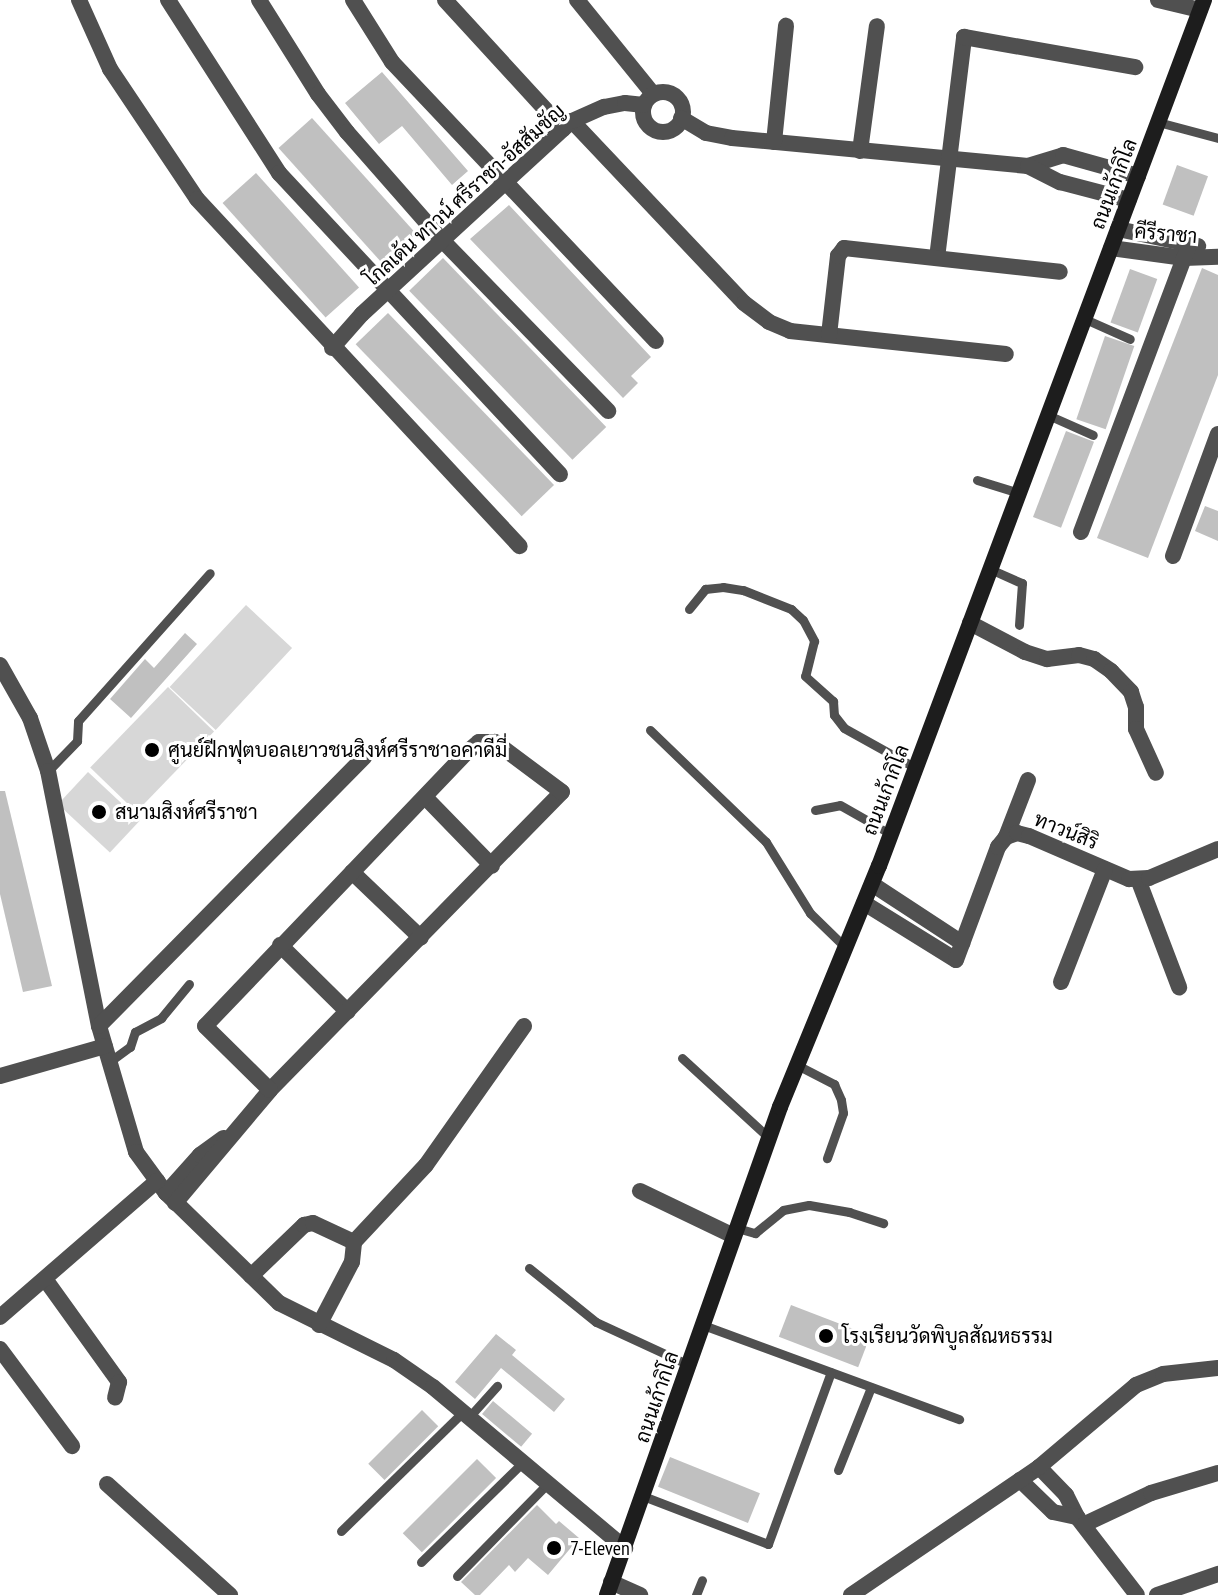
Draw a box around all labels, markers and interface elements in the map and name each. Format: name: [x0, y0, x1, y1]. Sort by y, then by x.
street label: โกลเด้น ทาวน์ ศรีราชา-อัสสัมชัญ: [360, 99, 570, 291]
street label: ถนนเก้ากิโล: [1086, 135, 1142, 233]
street label: คีรีราชา: [1134, 219, 1198, 249]
place label: ศูนย์ฝีกฟุตบอลเยาวชนสิงห์ศรีราชาอคาดีมี่: [168, 738, 507, 762]
marker: ศูนย์ฝีกฟุตบอลเยาวชนสิงห์ศรีราชาอคาดีมี่: [143, 741, 161, 759]
street label: ถนนเก้ากิโล: [858, 741, 914, 839]
place label: สนามสิงห์ศรีราชา: [115, 800, 258, 824]
marker: สนามสิงห์ศรีราชา: [90, 803, 108, 821]
street label: ทาวน์สิริ: [1030, 807, 1102, 855]
place label: โรงเรียนวัดพิบูลสัณหธรรม: [842, 1324, 1053, 1348]
marker: โรงเรียนวัดพิบูลสัณหธรรม: [817, 1327, 835, 1345]
street label: ถนนเก้ากิโล: [630, 1348, 684, 1446]
place label: 7-Eleven: [570, 1536, 630, 1560]
marker: 7-Eleven: [545, 1539, 563, 1557]

